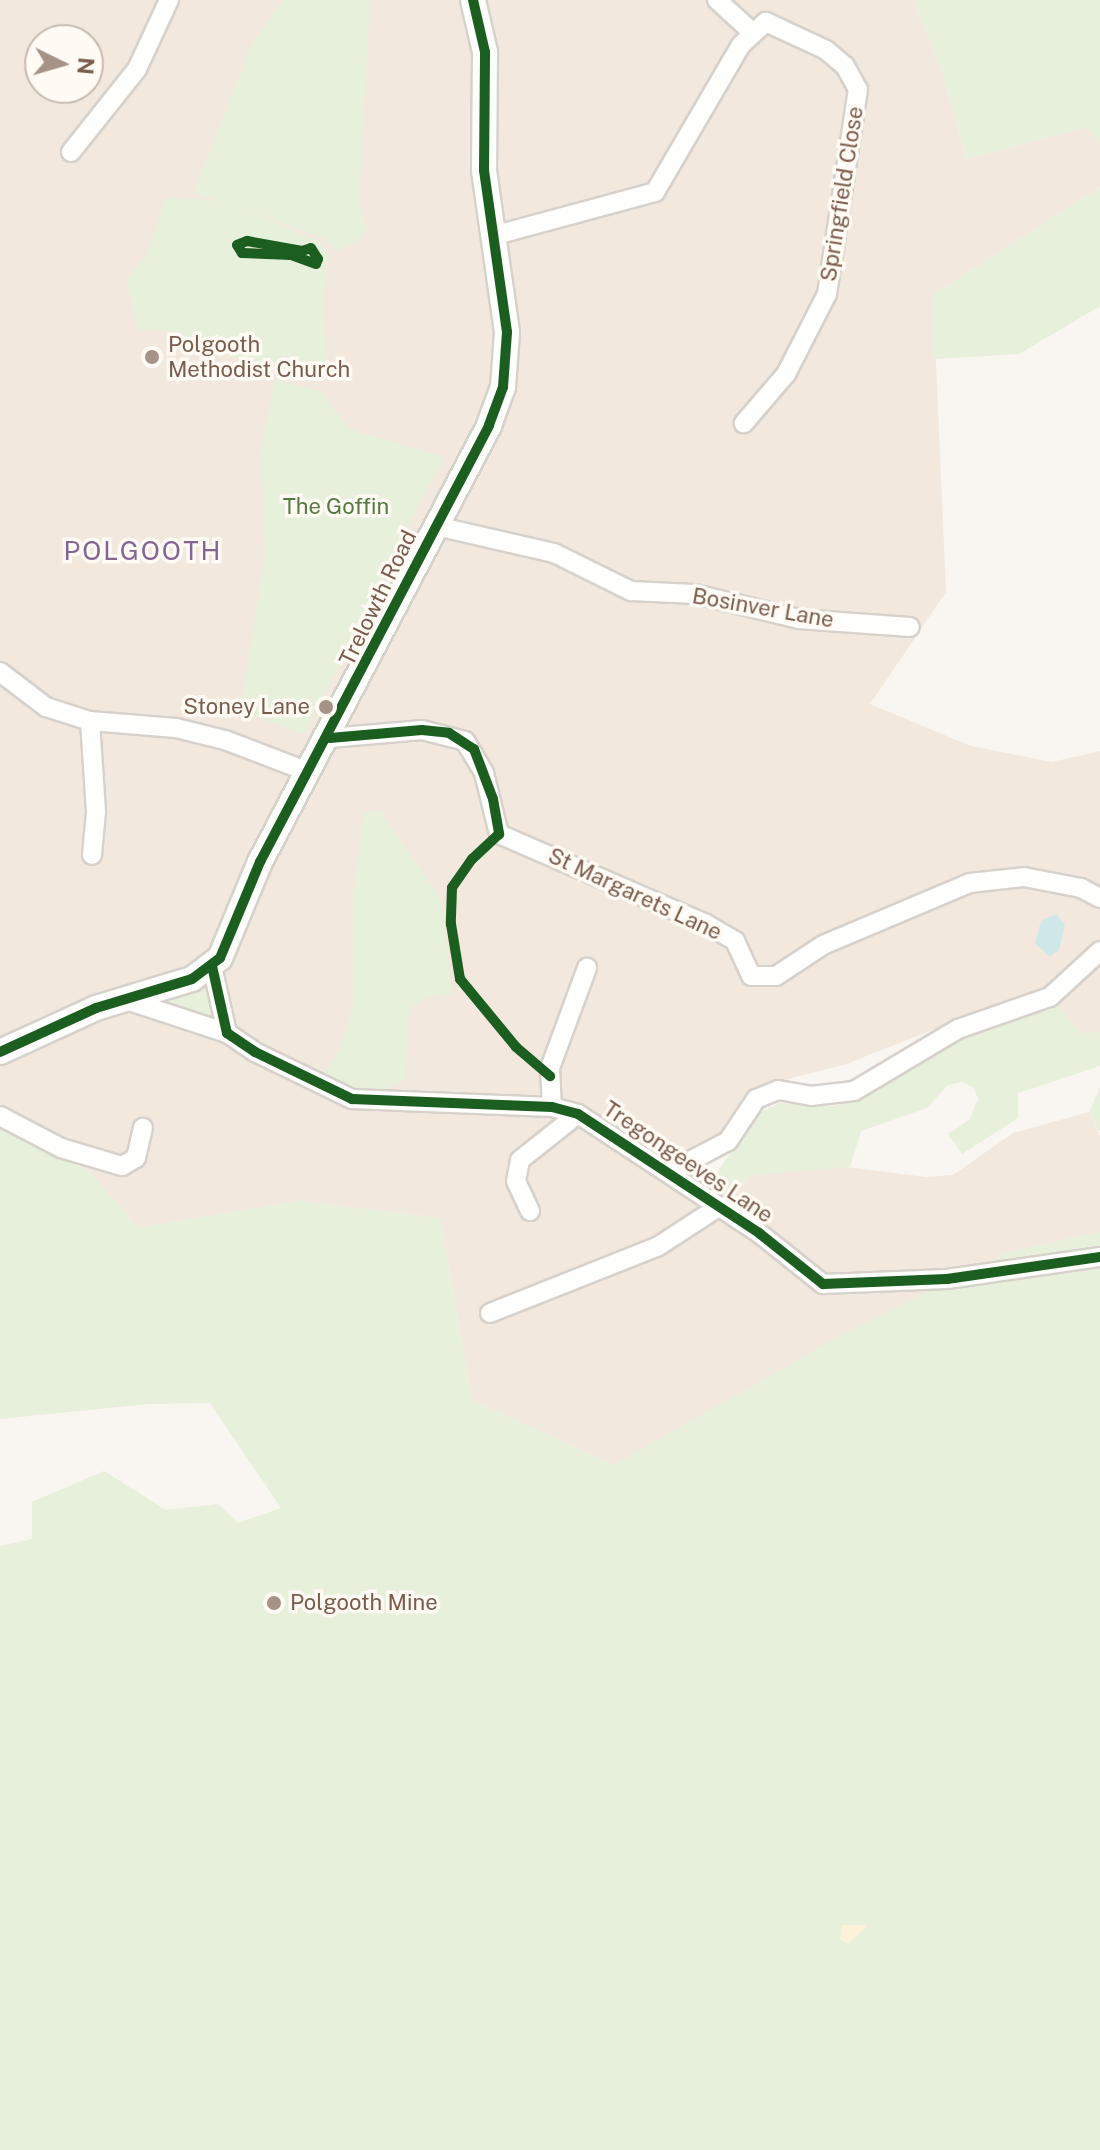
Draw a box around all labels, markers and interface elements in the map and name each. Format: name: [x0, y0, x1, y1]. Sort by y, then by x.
north arrow: [24, 24, 104, 104]
text: N: [72, 56, 100, 76]
street label: Springfield Close: [815, 105, 869, 283]
place label: Polgooth Methodist Church: [168, 331, 350, 382]
marker: Polgooth Methodist Church: [143, 348, 161, 366]
park label: The Goffin: [283, 494, 389, 520]
street label: Trelowth Road: [334, 526, 422, 670]
district label: POLGOOTH: [64, 535, 222, 567]
street label: Bosinver Lane: [690, 583, 836, 633]
place label: Stoney Lane: [183, 694, 310, 720]
marker: Stoney Lane: [317, 698, 335, 716]
street label: St Margarets Lane: [544, 842, 726, 946]
street label: Tregongeeves Lane: [598, 1095, 778, 1229]
place label: Polgooth Mine: [290, 1590, 438, 1616]
marker: Polgooth Mine: [265, 1594, 283, 1612]

